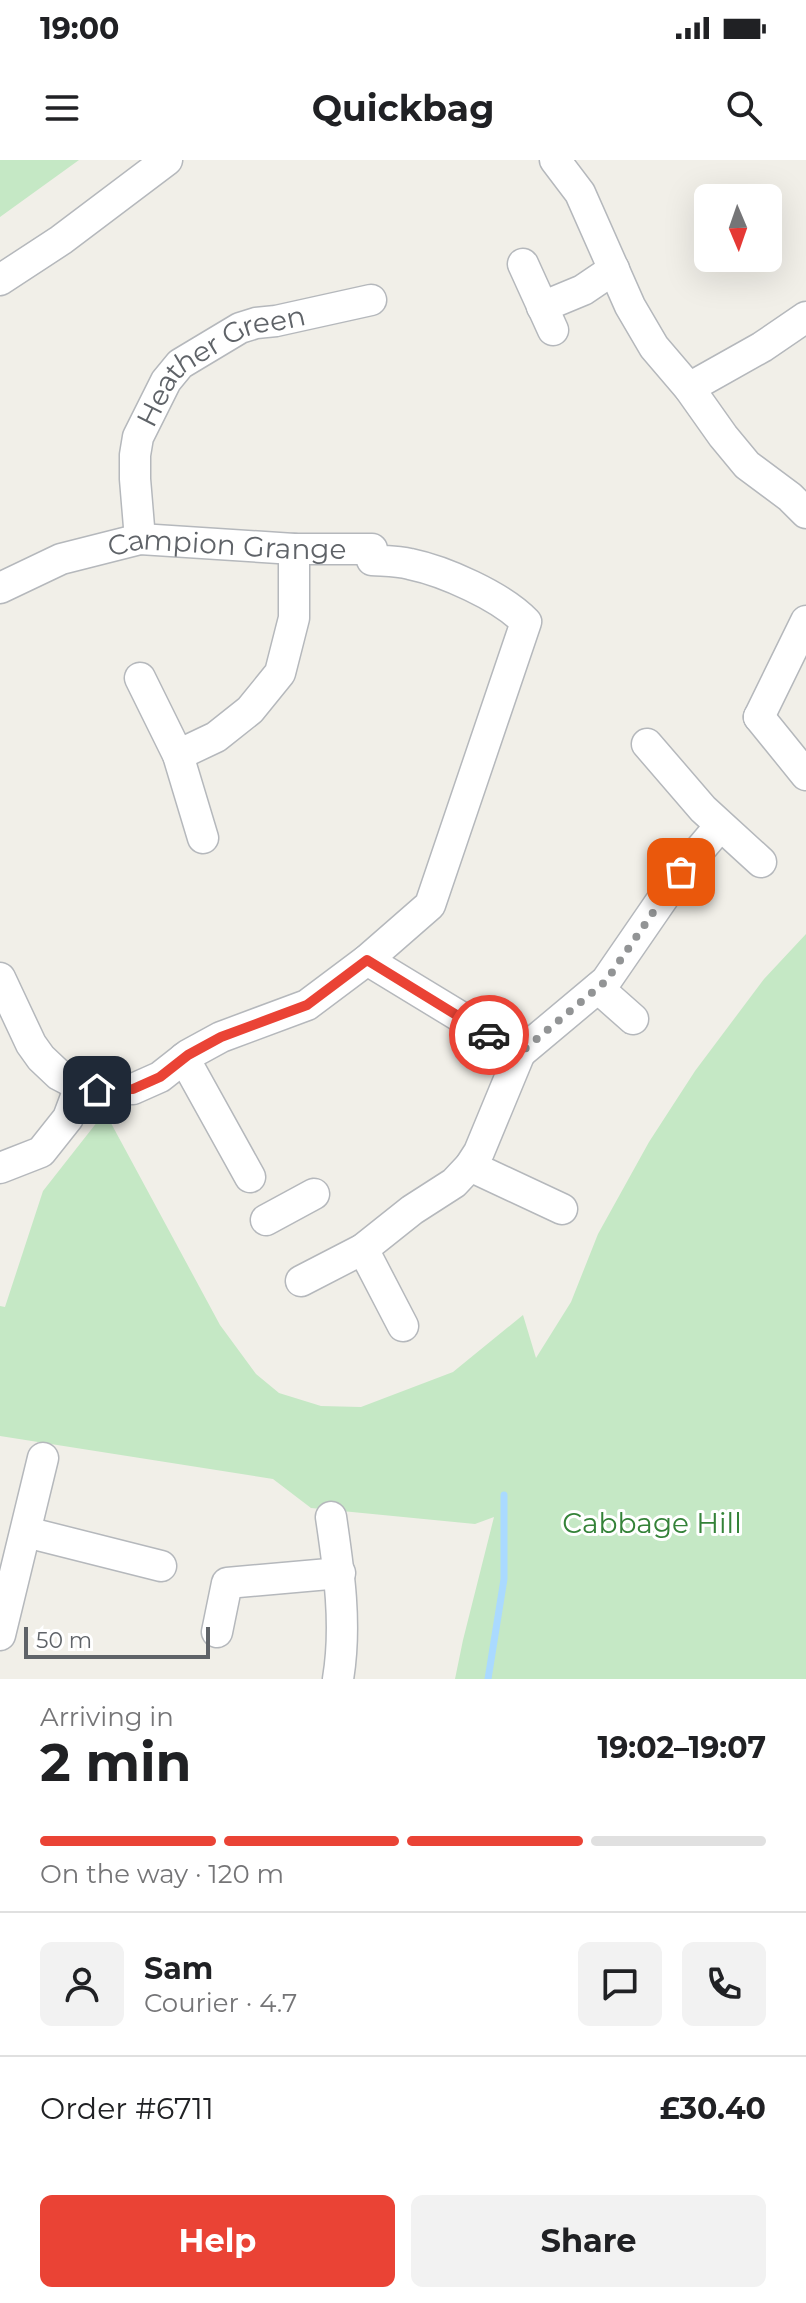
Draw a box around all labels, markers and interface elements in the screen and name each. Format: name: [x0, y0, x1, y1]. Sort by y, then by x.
text: 19:00: [40, 10, 119, 47]
icon: menu: [40, 86, 84, 130]
text: Quickbag: [312, 86, 494, 130]
icon: search: [722, 86, 766, 130]
north arrow: [694, 184, 782, 272]
map controls: [694, 184, 782, 272]
street label: Heather Green: [129, 298, 309, 432]
street label: Campion Grange: [104, 522, 346, 566]
pin: [647, 838, 715, 906]
icon: bag: [659, 850, 703, 894]
courier: [449, 995, 529, 1075]
icon: car: [467, 1013, 511, 1057]
pin: [63, 1056, 131, 1124]
icon: home: [75, 1068, 119, 1112]
park label: Cabbage Hill: [562, 1506, 742, 1540]
scale bar: [24, 1623, 210, 1659]
text: 50 m: [36, 1627, 92, 1654]
text: Arriving in: [40, 1701, 174, 1733]
text: 19:02–19:07: [597, 1729, 766, 1766]
text: 2 min: [40, 1731, 192, 1794]
text: On the way · 120 m: [40, 1858, 284, 1890]
button: person: [40, 1942, 124, 2026]
button: chat: [578, 1942, 662, 2026]
button: phone: [682, 1942, 766, 2026]
text: Sam: [144, 1950, 213, 1987]
text: Courier · 4.7: [144, 1987, 297, 2019]
text: Order #6711: [40, 2090, 214, 2127]
text: £30.40: [660, 2090, 766, 2127]
button: Help: [40, 2195, 395, 2287]
button: Share: [411, 2195, 766, 2287]

